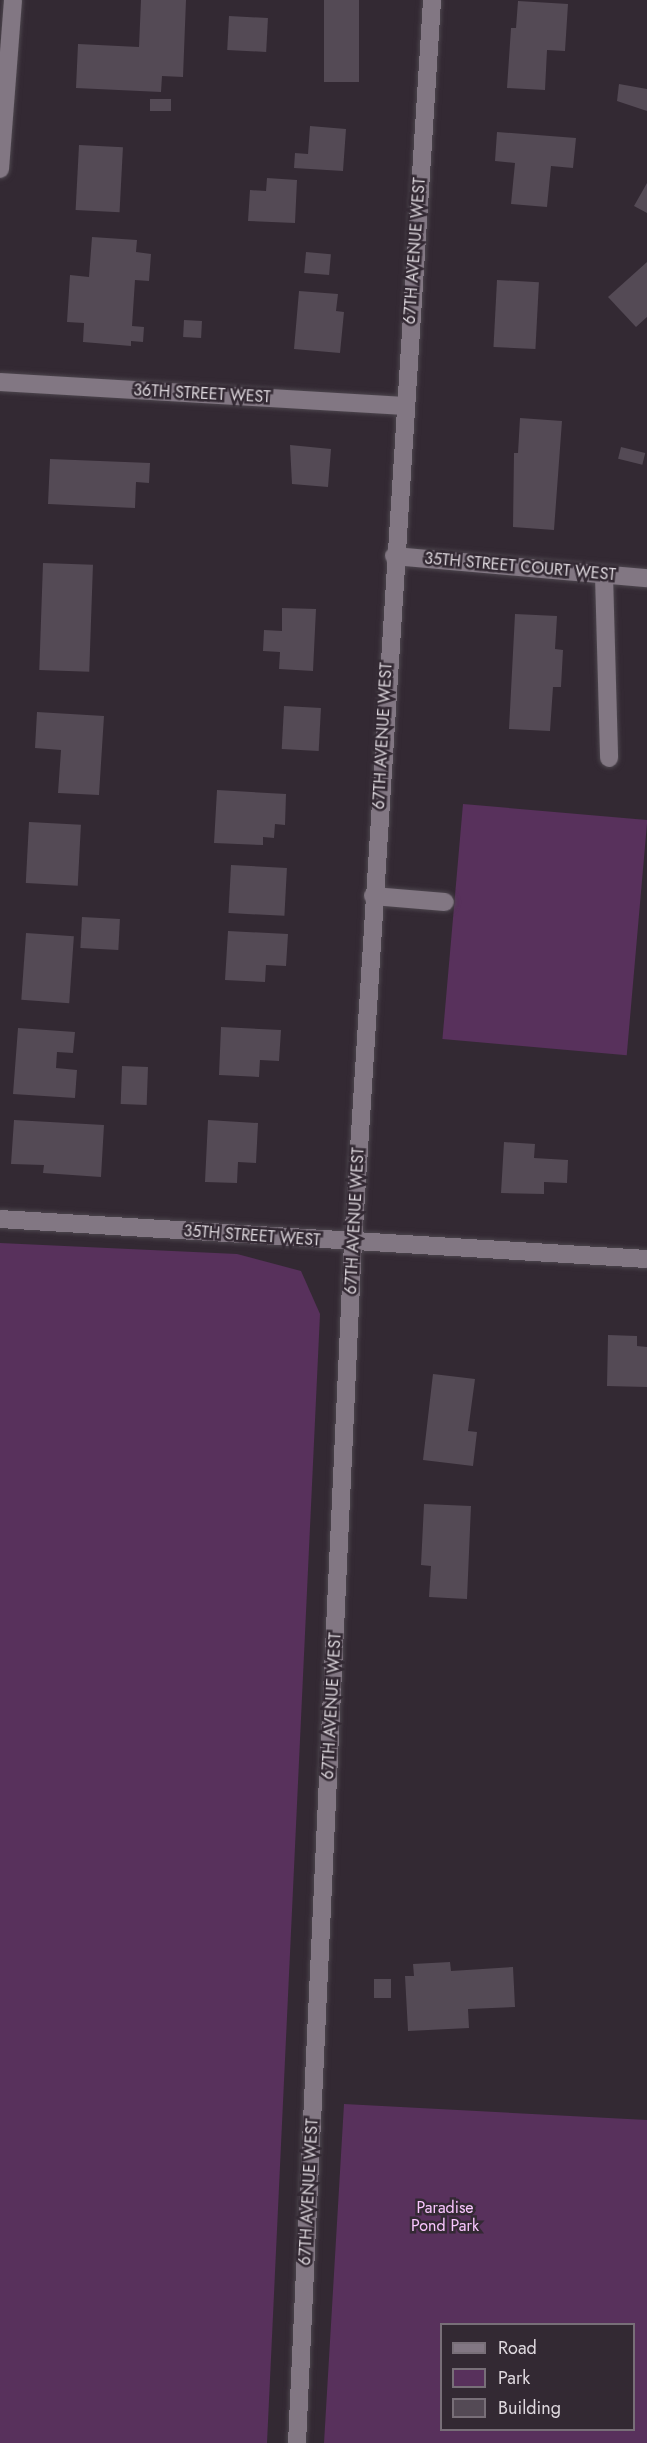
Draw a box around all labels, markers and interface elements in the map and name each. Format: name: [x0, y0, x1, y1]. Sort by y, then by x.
street label: 67TH AVENUE WEST: [400, 177, 430, 325]
street label: 36TH STREET WEST: [133, 381, 271, 407]
street label: 35TH STREET COURT WEST: [423, 549, 617, 585]
street label: 67TH AVENUE WEST: [370, 662, 396, 810]
street label: 67TH AVENUE WEST: [342, 1147, 368, 1295]
street label: 35TH STREET WEST: [183, 1222, 321, 1250]
street label: 67TH AVENUE WEST: [319, 1632, 345, 1780]
street label: 67TH AVENUE WEST: [296, 2118, 322, 2266]
park label: Paradise Pond Park: [411, 2198, 479, 2236]
legend: [440, 2323, 635, 2431]
text: Road: [498, 2335, 537, 2361]
text: Park: [498, 2365, 530, 2391]
text: Building: [498, 2395, 561, 2421]

